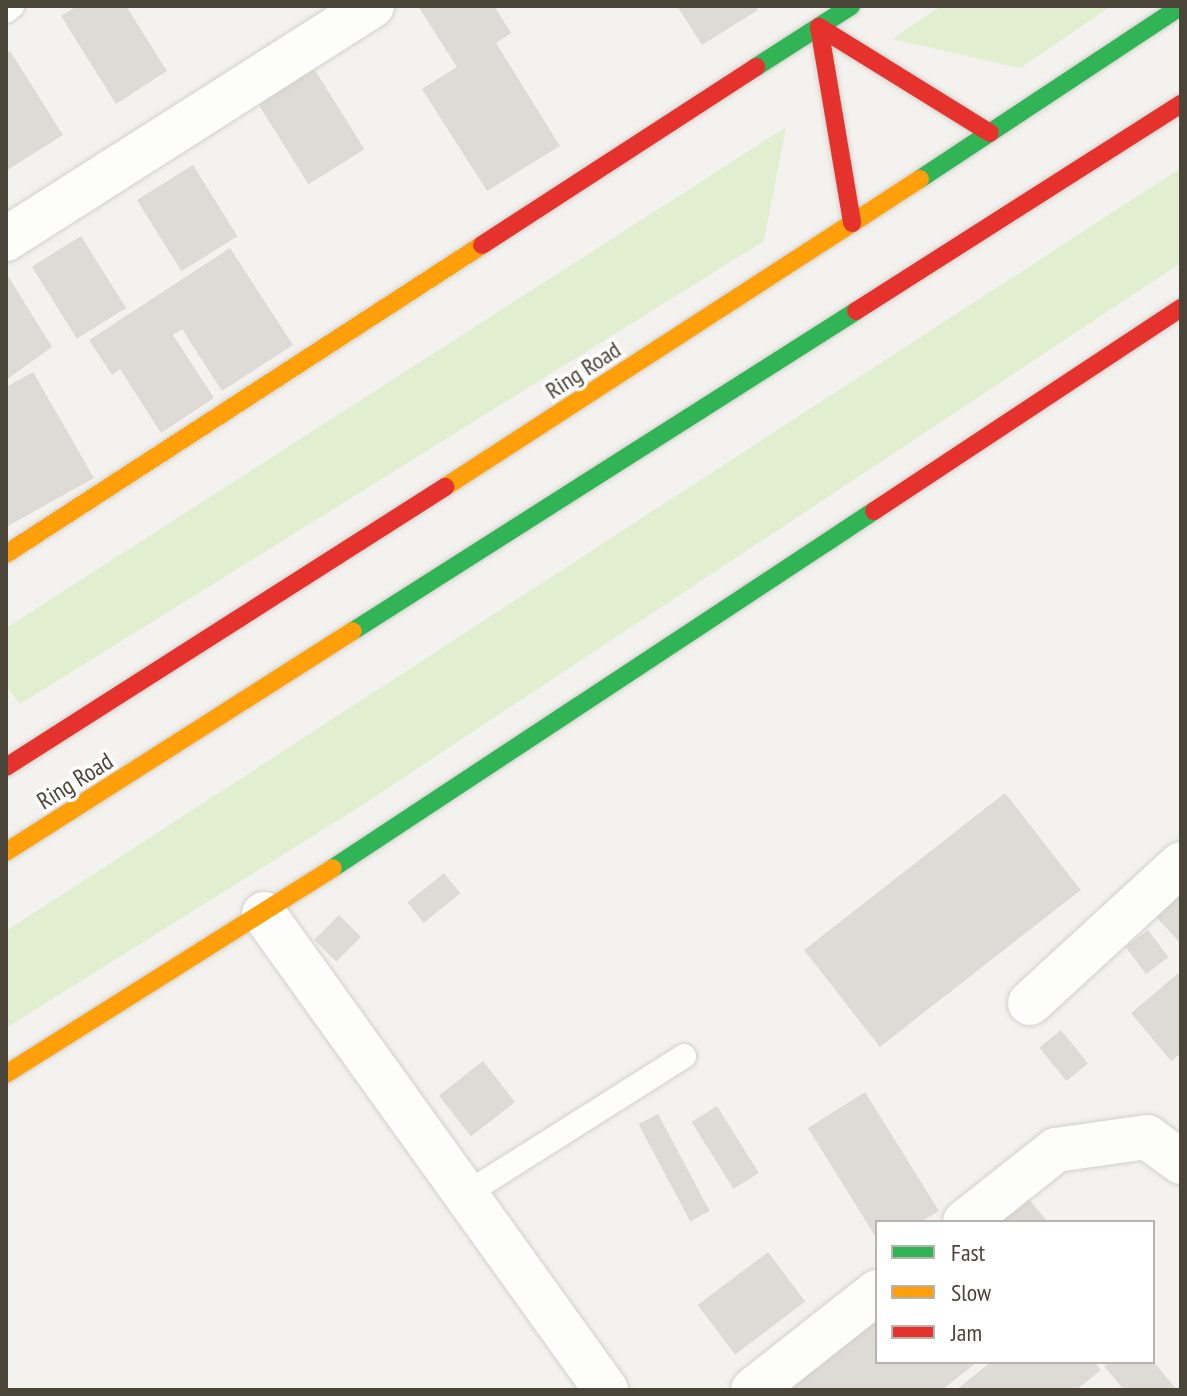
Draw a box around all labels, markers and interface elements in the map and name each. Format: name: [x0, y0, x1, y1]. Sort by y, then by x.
street label: Ring Road: [540, 335, 626, 405]
street label: Ring Road: [32, 747, 118, 815]
legend: [875, 1220, 1155, 1364]
text: Fast: [951, 1237, 985, 1268]
text: Slow: [951, 1277, 991, 1308]
text: Jam: [951, 1317, 982, 1348]

